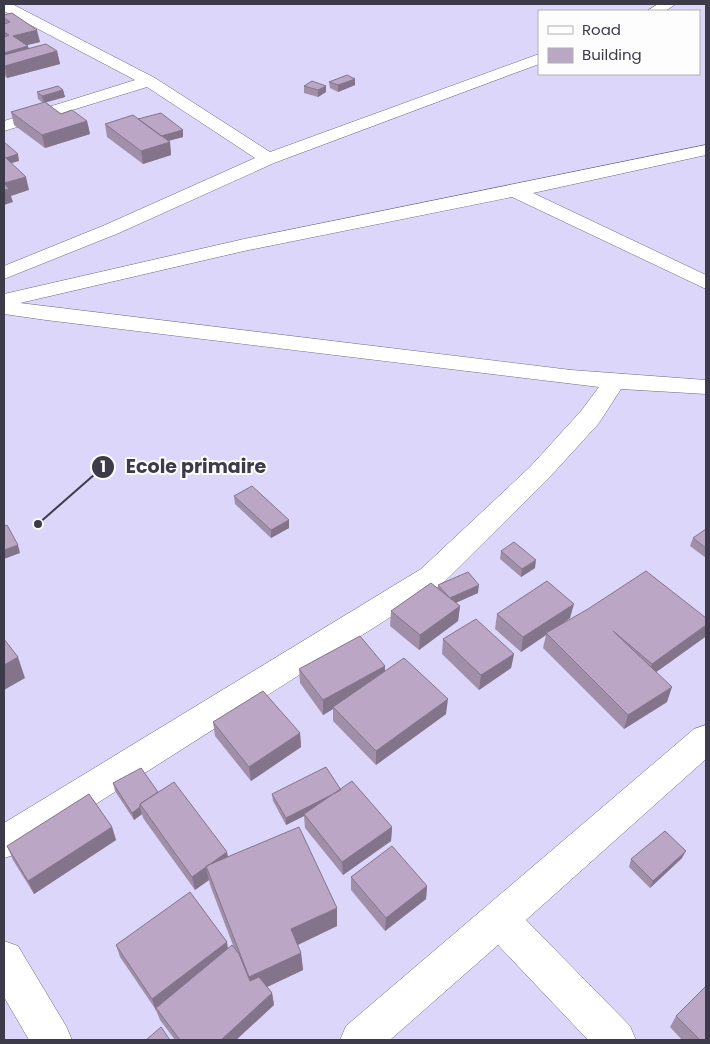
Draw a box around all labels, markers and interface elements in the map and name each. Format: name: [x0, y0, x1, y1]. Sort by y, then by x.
legend: [538, 10, 700, 75]
text: Road: [582, 19, 621, 40]
text: Building: [582, 44, 642, 65]
callout: Ecole primaire: [91, 450, 276, 484]
text: Ecole primaire: [126, 453, 266, 480]
text: 1: [100, 456, 106, 477]

